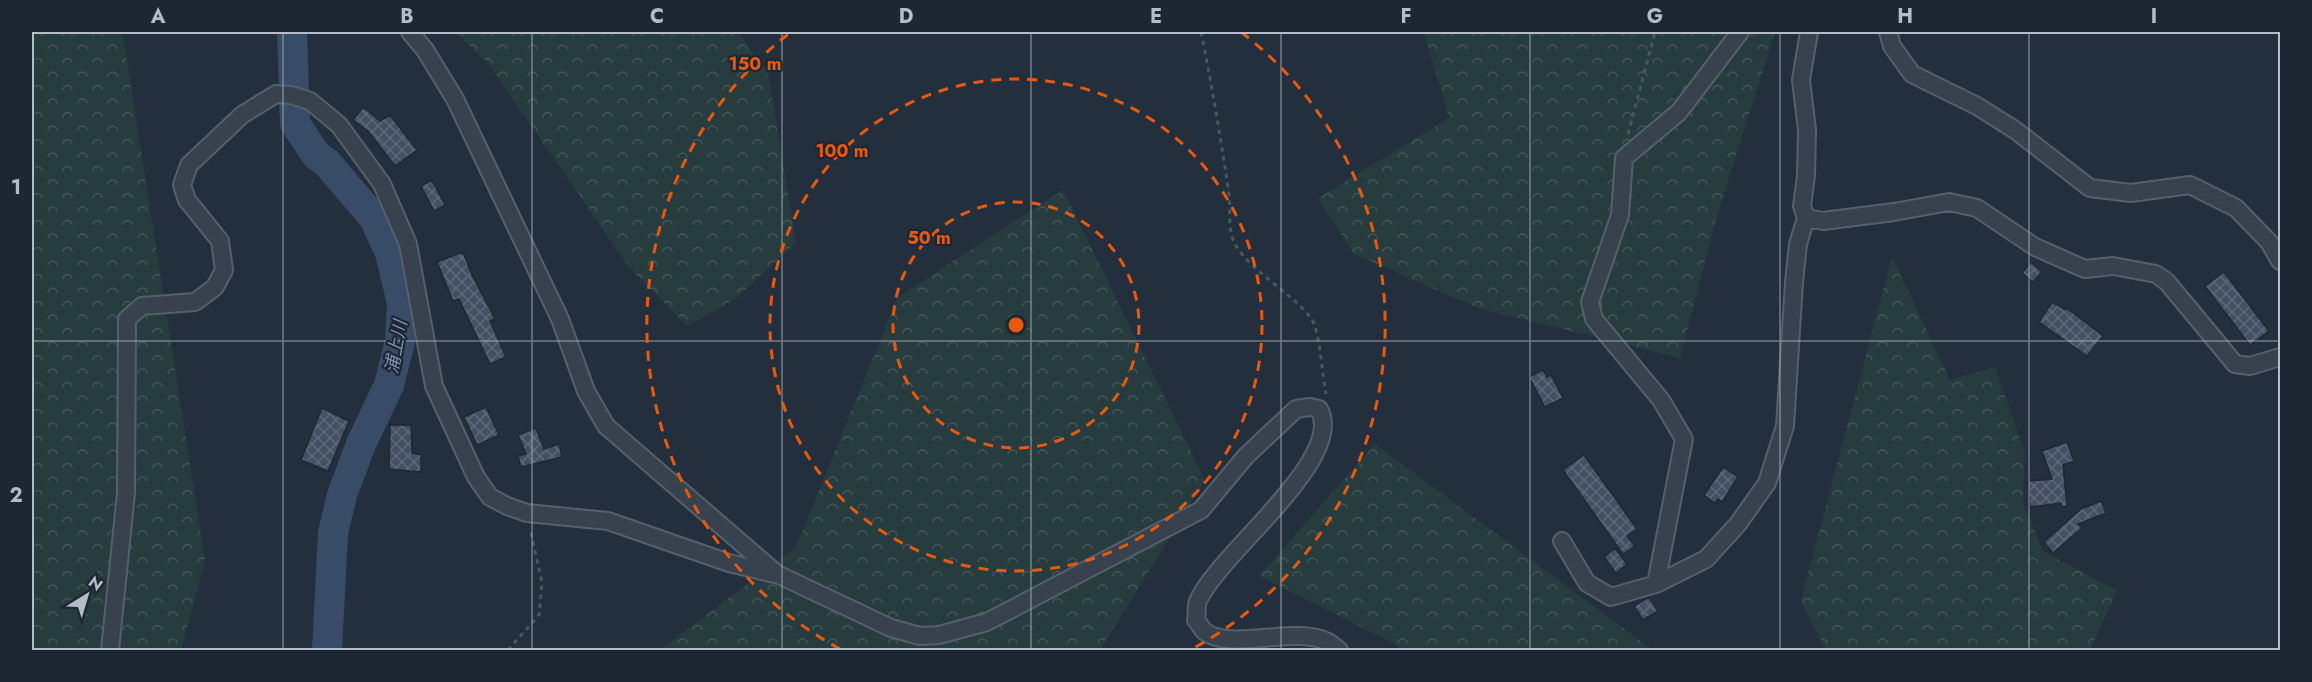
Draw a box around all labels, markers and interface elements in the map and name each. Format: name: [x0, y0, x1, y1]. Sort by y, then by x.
text: A: [150, 2, 166, 31]
text: B: [400, 2, 414, 31]
text: C: [650, 2, 664, 31]
text: D: [899, 2, 913, 31]
text: E: [1150, 2, 1162, 31]
text: F: [1400, 2, 1412, 31]
text: G: [1647, 2, 1663, 31]
text: H: [1897, 2, 1913, 31]
text: I: [2151, 2, 2157, 31]
text: 150 m: [729, 51, 781, 77]
text: 100 m: [815, 138, 869, 164]
text: 1: [11, 173, 21, 202]
text: 50 m: [907, 225, 951, 251]
centre of rings: [1006, 315, 1026, 335]
water label: 浦上川: [379, 316, 414, 376]
text: 2: [9, 481, 23, 510]
north arrow: [57, 565, 117, 625]
text: N: [84, 570, 108, 596]

